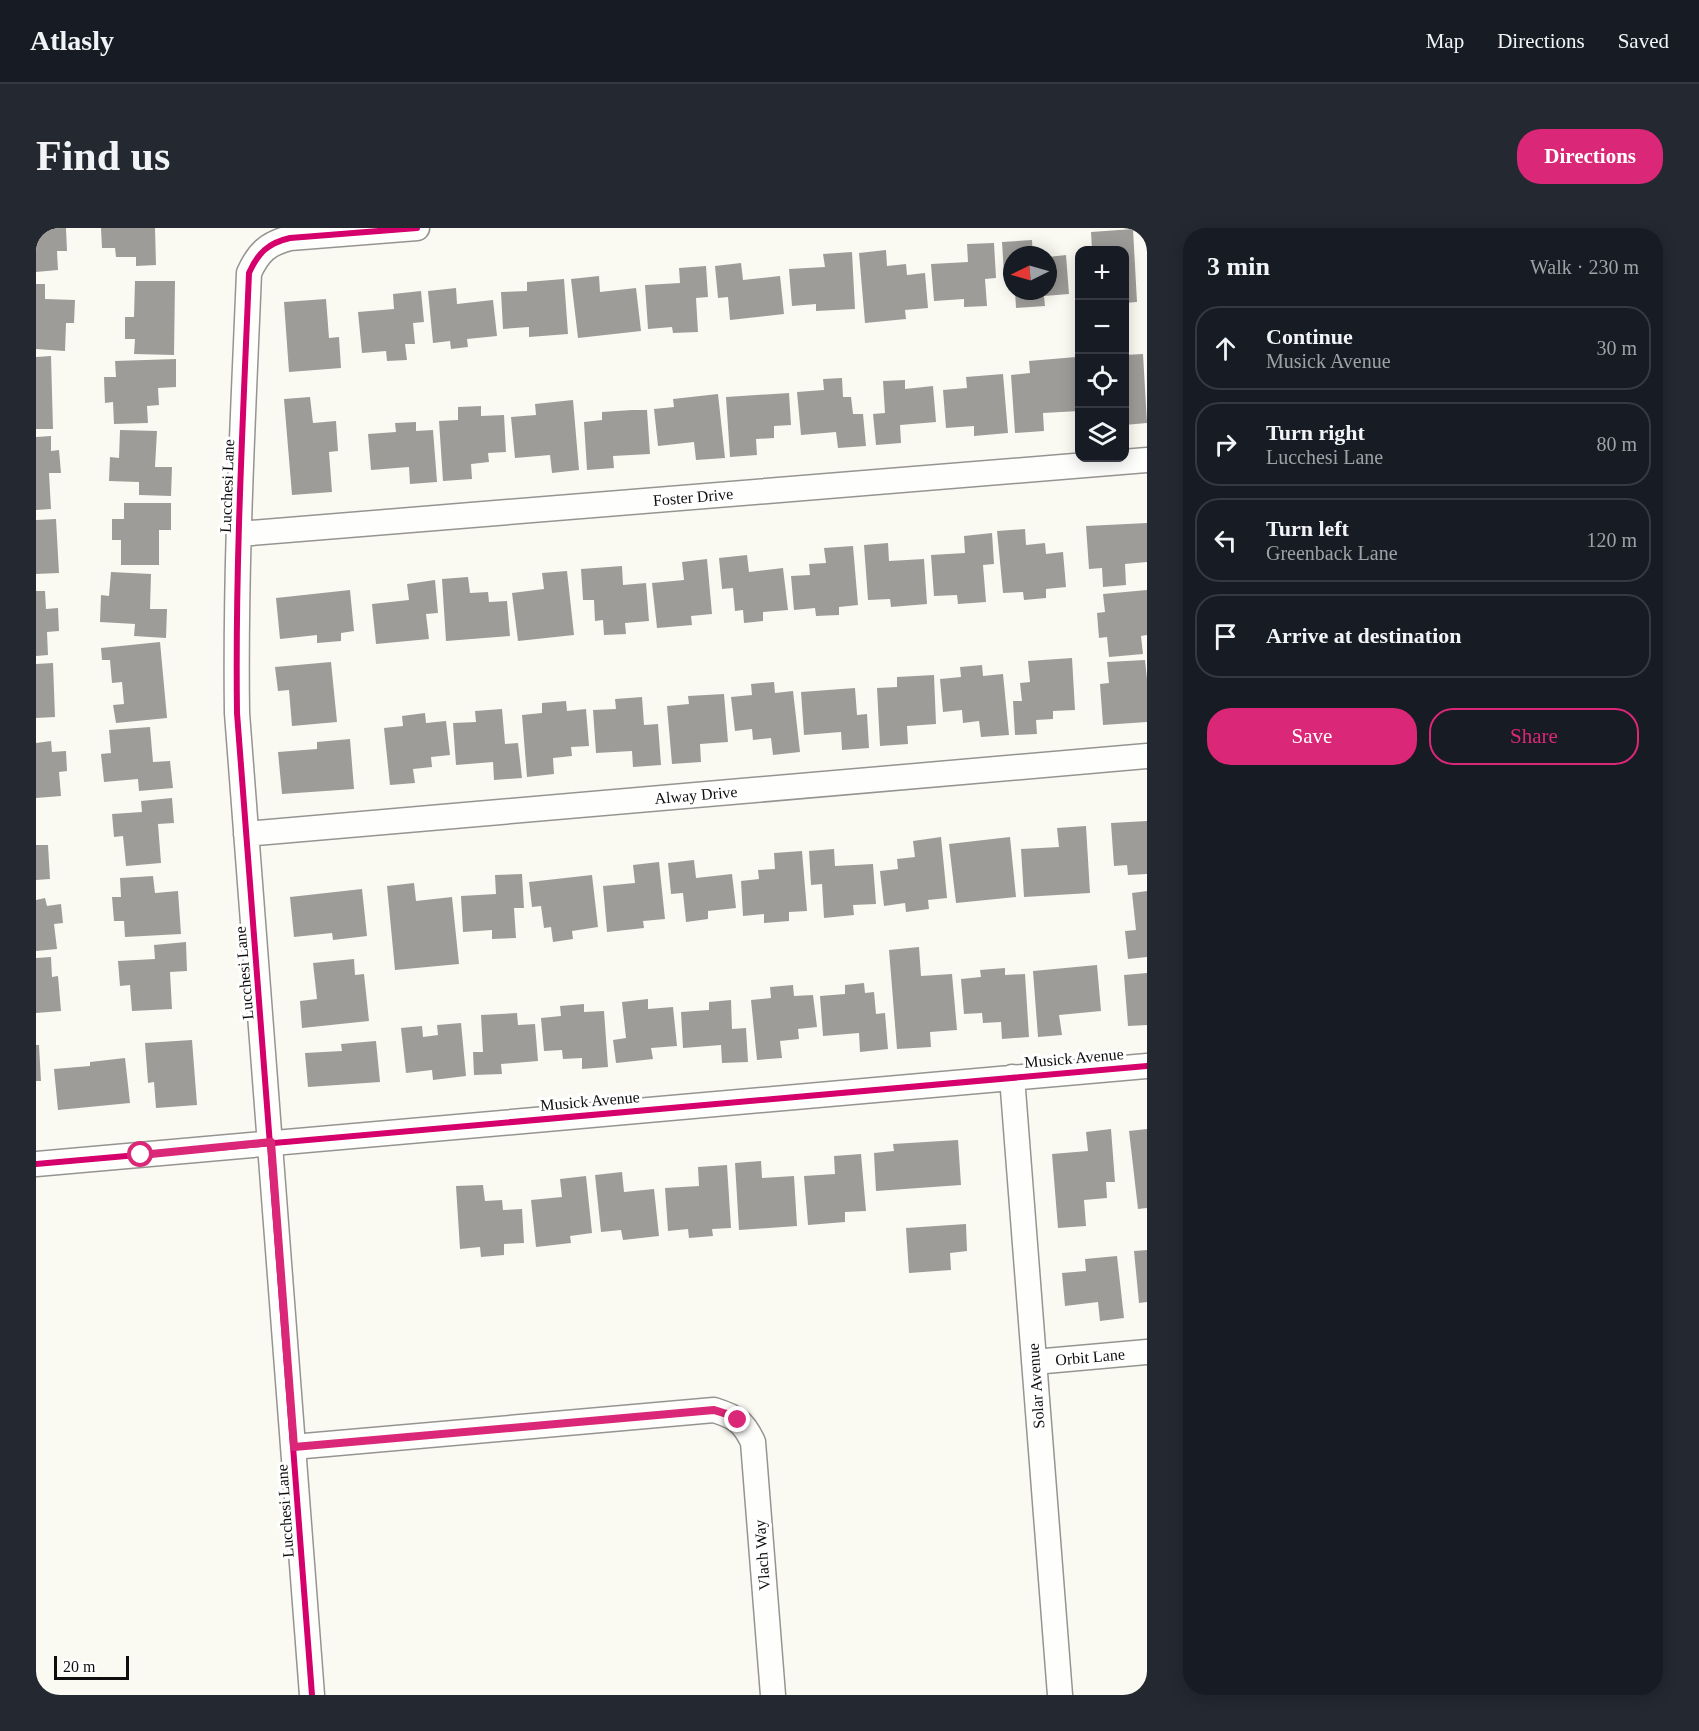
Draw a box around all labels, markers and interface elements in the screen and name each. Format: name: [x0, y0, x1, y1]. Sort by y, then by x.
text: Atlasly: [30, 25, 114, 56]
text: Map: [1426, 29, 1464, 53]
text: Directions: [1497, 29, 1585, 53]
text: Saved: [1618, 29, 1669, 53]
button: Directions: [1517, 129, 1663, 184]
text: Find us: [36, 133, 170, 179]
north arrow: [1003, 246, 1057, 300]
map controls: [1075, 246, 1129, 462]
button: +: [1075, 246, 1129, 300]
text: 3 min: [1207, 252, 1270, 281]
text: Walk · 230 m: [1530, 256, 1639, 278]
button: −: [1075, 300, 1129, 354]
text: Continue: [1266, 324, 1353, 349]
icon: ahead: [1209, 332, 1242, 365]
text: 30 m: [1596, 337, 1637, 359]
text: Musick Avenue: [1266, 350, 1391, 372]
button: locate: [1075, 354, 1129, 408]
button: layers: [1075, 408, 1129, 462]
text: Turn right: [1266, 420, 1365, 445]
icon: right: [1209, 428, 1242, 461]
text: 80 m: [1596, 433, 1637, 455]
street label: Lucchesi Lane: [217, 439, 237, 533]
text: Lucchesi Lane: [1266, 446, 1383, 468]
street label: Foster Drive: [652, 485, 734, 509]
text: Turn left: [1266, 516, 1349, 541]
icon: left: [1209, 524, 1242, 557]
text: 120 m: [1586, 529, 1637, 551]
text: Greenback Lane: [1266, 542, 1398, 564]
icon: arrive: [1209, 620, 1242, 653]
text: Arrive at destination: [1266, 623, 1462, 648]
button: Save: [1207, 708, 1417, 765]
button: Share: [1429, 708, 1639, 765]
street label: Alway Drive: [654, 783, 738, 808]
street label: Lucchesi Lane: [231, 926, 257, 1020]
street label: Musick Avenue: [1024, 1045, 1124, 1071]
street label: Musick Avenue: [540, 1088, 640, 1114]
route start: [127, 1141, 153, 1167]
street label: Solar Avenue: [1025, 1343, 1047, 1429]
street label: Orbit Lane: [1055, 1345, 1125, 1369]
route end: [724, 1406, 750, 1432]
street label: Lucchesi Lane: [273, 1464, 297, 1558]
street label: Vlach Way: [751, 1519, 774, 1591]
scale bar: [54, 1653, 129, 1680]
text: 20 m: [63, 1658, 95, 1675]

